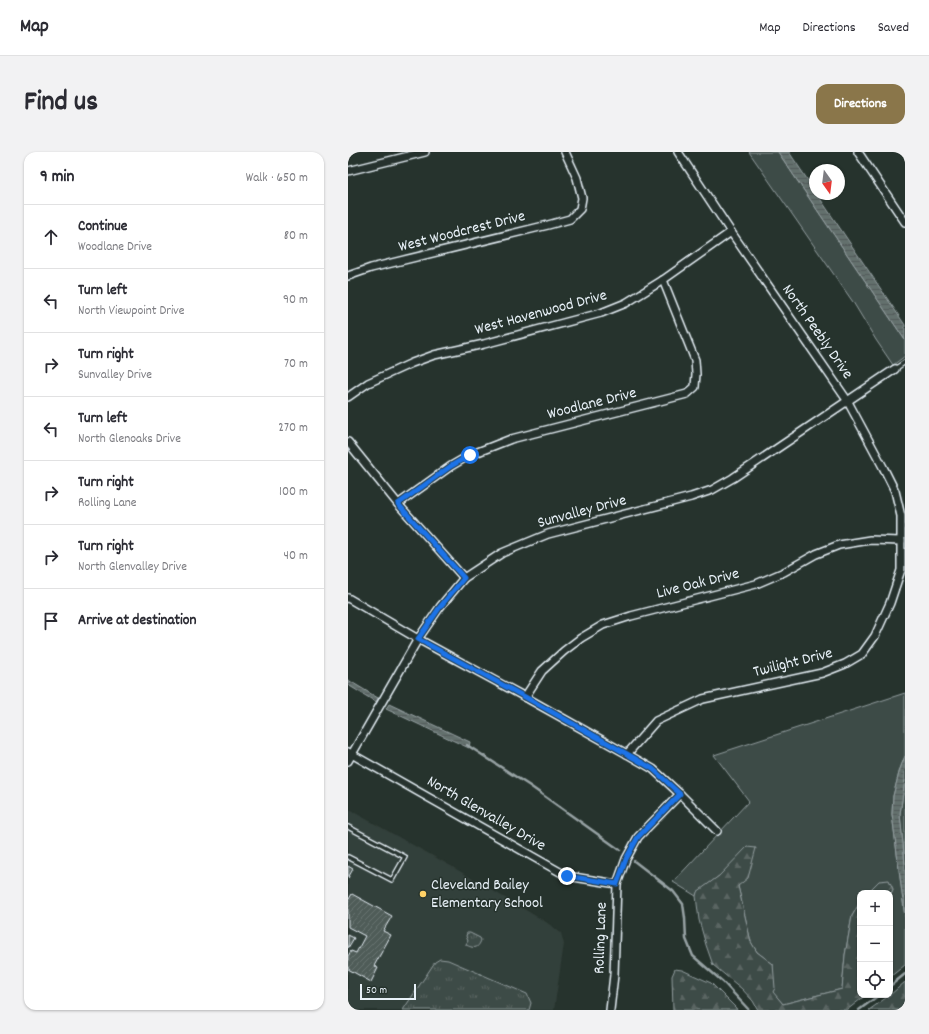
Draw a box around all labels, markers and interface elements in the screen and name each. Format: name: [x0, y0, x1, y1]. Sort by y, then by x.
text: Map: [20, 14, 49, 41]
text: Map: [759, 18, 781, 38]
text: Directions: [803, 18, 856, 38]
text: Saved: [878, 18, 909, 38]
text: Find us: [24, 84, 98, 124]
button: Directions: [816, 84, 905, 124]
north arrow: [809, 164, 845, 200]
text: 9 min: [40, 166, 74, 190]
text: Walk · 650 m: [246, 169, 308, 188]
street label: West Woodcrest Drive: [396, 205, 528, 259]
text: Continue: [78, 216, 127, 238]
icon: ahead: [40, 226, 62, 248]
text: 80 m: [284, 227, 308, 246]
text: Woodlane Drive: [78, 238, 152, 257]
text: Turn left: [78, 280, 127, 302]
street label: North Peebly Drive: [776, 280, 858, 384]
street label: West Havenwood Drive: [472, 284, 610, 342]
icon: left: [40, 290, 62, 312]
text: 90 m: [283, 291, 308, 310]
text: North Viewpoint Drive: [78, 302, 184, 321]
text: Turn right: [78, 344, 134, 366]
icon: right: [40, 354, 62, 376]
text: 70 m: [284, 355, 308, 374]
text: Sunvalley Drive: [78, 366, 152, 385]
street label: Woodlane Drive: [545, 382, 639, 426]
text: Turn left: [78, 408, 127, 430]
icon: left: [40, 418, 62, 440]
text: 270 m: [278, 419, 308, 438]
text: North Glenoaks Drive: [78, 430, 181, 449]
route start: [461, 446, 479, 464]
text: Turn right: [78, 472, 134, 494]
icon: right: [40, 482, 62, 504]
text: 100 m: [279, 483, 308, 502]
street label: Sunvalley Drive: [535, 489, 629, 535]
text: Rolling Lane: [78, 494, 137, 513]
text: Turn right: [78, 536, 134, 558]
icon: right: [40, 546, 62, 568]
text: 40 m: [284, 547, 308, 566]
text: North Glenvalley Drive: [78, 558, 187, 577]
street label: Live Oak Drive: [654, 563, 742, 605]
icon: arrive: [40, 610, 62, 632]
text: Arrive at destination: [78, 610, 196, 632]
street label: Twilight Drive: [751, 642, 835, 684]
street label: North Glenvalley Drive: [422, 771, 550, 857]
route end: [558, 867, 576, 885]
place label: Cleveland Bailey Elementary School: [431, 874, 543, 915]
marker: Cleveland Bailey Elementary School: [418, 889, 428, 899]
map controls: [857, 890, 893, 998]
button: +: [857, 890, 893, 926]
street label: Rolling Lane: [588, 902, 614, 974]
button: −: [857, 926, 893, 962]
button: locate: [857, 962, 893, 998]
scale bar: [360, 982, 416, 1001]
text: 50 m: [366, 983, 387, 999]

